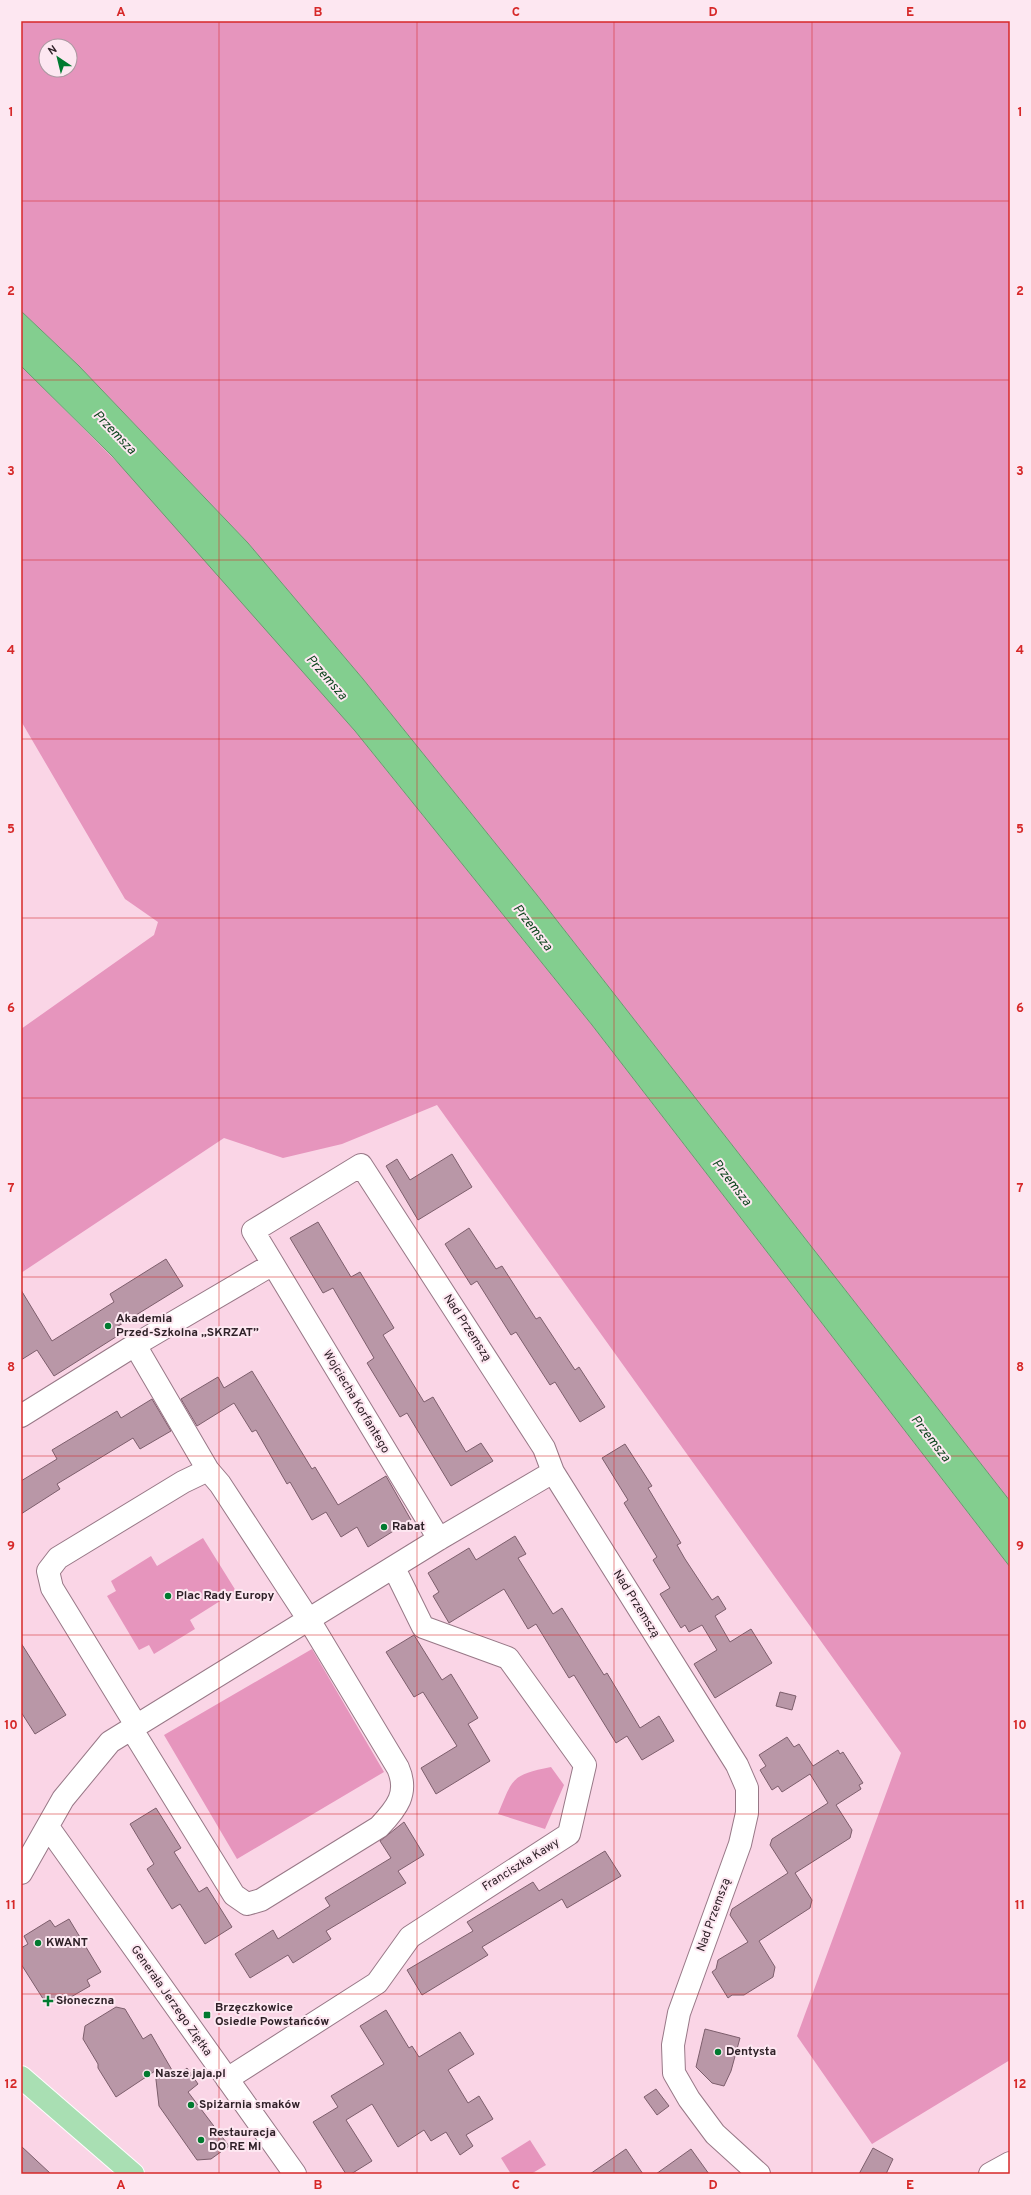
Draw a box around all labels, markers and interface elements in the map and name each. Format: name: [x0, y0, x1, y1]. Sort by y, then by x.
text: A: [116, 5, 126, 21]
text: B: [314, 5, 323, 21]
text: C: [512, 5, 520, 21]
text: D: [708, 5, 718, 21]
text: E: [906, 5, 914, 21]
north arrow: [38, 38, 78, 78]
text: N: [46, 43, 60, 59]
text: 1: [8, 105, 14, 121]
text: 1: [1017, 105, 1023, 121]
text: 2: [7, 284, 15, 300]
text: 2: [1016, 284, 1024, 300]
water label: Przemsza: [89, 408, 139, 459]
text: 3: [7, 464, 15, 480]
text: 3: [1016, 464, 1024, 480]
text: 4: [7, 643, 15, 659]
text: 4: [1016, 643, 1024, 659]
water label: Przemsza: [302, 652, 350, 704]
text: 5: [7, 822, 15, 838]
text: 5: [1016, 822, 1024, 838]
water label: Przemsza: [509, 901, 555, 955]
text: 6: [7, 1001, 15, 1017]
text: 6: [1016, 1001, 1024, 1017]
water label: Przemsza: [708, 1156, 754, 1210]
text: 7: [8, 1181, 15, 1197]
text: 7: [1017, 1181, 1024, 1197]
street label: Nad Przemszą: [439, 1291, 495, 1365]
place label: Akademia Przed-Szkolna „SKRZAT”: [116, 1311, 259, 1341]
marker: Akademia Przed-Szkolna „SKRZAT”: [103, 1321, 113, 1331]
street label: Wojciecha Korfantego: [319, 1347, 393, 1457]
text: 8: [7, 1360, 15, 1376]
text: 8: [1016, 1360, 1024, 1376]
water label: Przemsza: [907, 1412, 953, 1466]
place label: Rabat: [392, 1519, 425, 1535]
marker: Rabat: [379, 1522, 389, 1532]
text: 9: [7, 1539, 15, 1555]
text: 9: [1016, 1539, 1024, 1555]
street label: Nad Przemszą: [609, 1567, 663, 1641]
place label: Plac Rady Europy: [176, 1588, 275, 1604]
marker: Plac Rady Europy: [163, 1591, 173, 1601]
text: 10: [4, 1718, 18, 1734]
text: 10: [1013, 1718, 1027, 1734]
street label: Franciszka Kawy: [479, 1835, 563, 1895]
street label: Nad Przemszą: [693, 1876, 735, 1954]
text: 11: [6, 1898, 16, 1914]
text: 11: [1015, 1898, 1025, 1914]
place label: KWANT: [46, 1935, 88, 1951]
marker: KWANT: [33, 1938, 43, 1948]
street label: Generała Jerzego Ziętka: [127, 1942, 215, 2060]
place label: Słoneczna: [56, 1993, 114, 2009]
marker: Słoneczna: [43, 1996, 53, 2006]
place label: Brzęczkowice Osiedle Powstańców: [215, 2000, 329, 2030]
marker: Brzęczkowice Osiedle Powstańców: [202, 2010, 212, 2020]
place label: Dentysta: [726, 2044, 776, 2060]
marker: Dentysta: [713, 2047, 723, 2057]
place label: Nasze jaja.pl: [155, 2066, 226, 2082]
marker: Nasze jaja.pl: [142, 2069, 152, 2079]
text: 12: [4, 2077, 18, 2093]
text: 12: [1013, 2077, 1027, 2093]
place label: Spiżarnia smaków: [199, 2097, 300, 2113]
marker: Spiżarnia smaków: [186, 2100, 196, 2110]
place label: Restauracja DO RE MI: [209, 2125, 276, 2155]
marker: Restauracja DO RE MI: [196, 2135, 206, 2145]
text: A: [116, 2178, 126, 2194]
text: B: [314, 2178, 323, 2194]
text: C: [512, 2178, 520, 2194]
text: D: [708, 2178, 718, 2194]
text: E: [906, 2178, 914, 2194]

